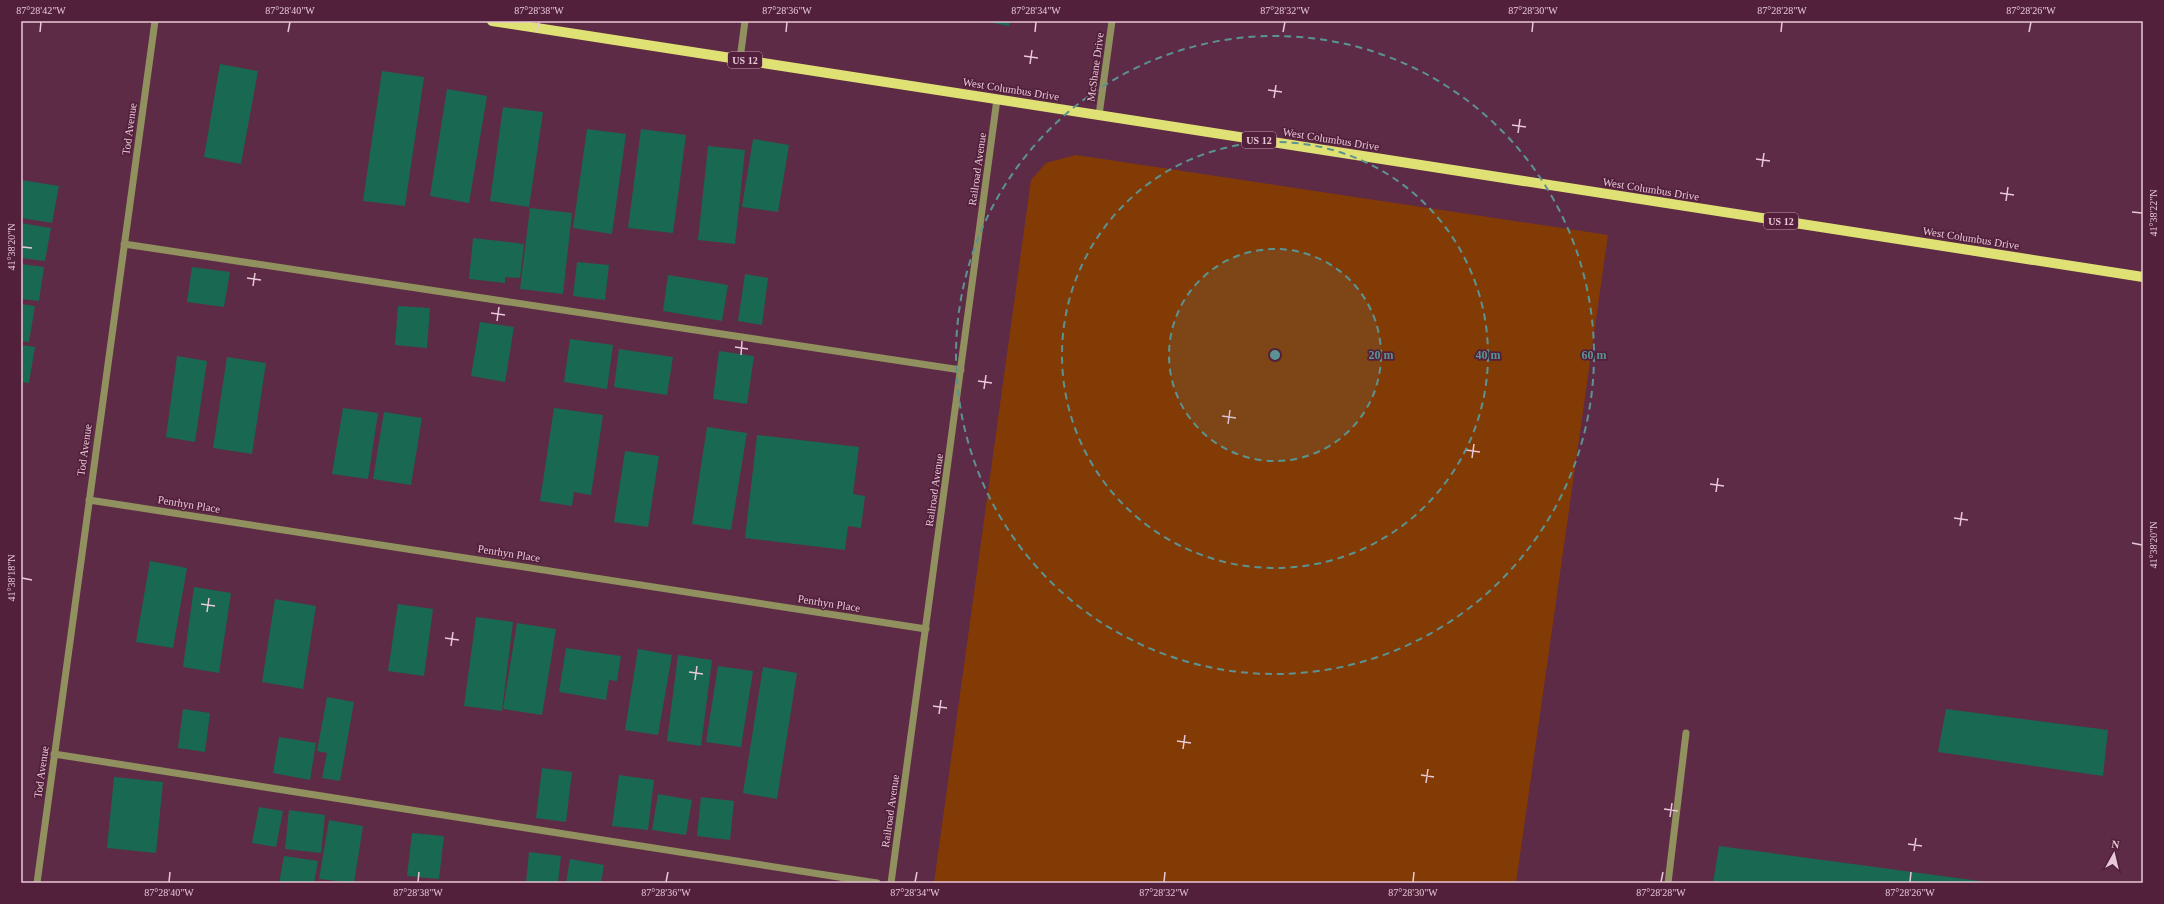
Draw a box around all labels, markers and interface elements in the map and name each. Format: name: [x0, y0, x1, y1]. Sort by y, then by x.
text: 87°28'42"W: [16, 5, 66, 16]
text: 87°28'40"W: [265, 5, 315, 16]
text: 87°28'38"W: [514, 5, 564, 16]
text: 87°28'36"W: [762, 5, 812, 16]
text: 87°28'34"W: [1011, 5, 1061, 16]
text: 87°28'32"W: [1260, 5, 1310, 16]
text: 87°28'30"W: [1508, 5, 1558, 16]
text: 87°28'28"W: [1757, 5, 1807, 16]
text: 87°28'26"W: [2006, 5, 2056, 16]
street label: McShane Drive: [1084, 32, 1106, 102]
road number: US 12: [728, 52, 762, 68]
street label: West Columbus Drive: [962, 75, 1060, 103]
street label: Tod Avenue: [119, 102, 139, 156]
street label: West Columbus Drive: [1282, 125, 1380, 153]
street label: Railroad Avenue: [966, 132, 988, 206]
road number: US 12: [1242, 132, 1276, 148]
street label: West Columbus Drive: [1602, 175, 1700, 203]
text: 41°38'22"N: [2148, 189, 2159, 237]
road number: US 12: [1764, 213, 1798, 229]
text: 41°38'20"N: [6, 223, 17, 271]
street label: West Columbus Drive: [1922, 224, 2020, 252]
centre of rings: [1268, 348, 1282, 362]
text: 20 m: [1369, 348, 1394, 362]
text: 40 m: [1476, 348, 1501, 362]
text: 60 m: [1582, 348, 1607, 362]
street label: Tod Avenue: [74, 423, 94, 477]
street label: Railroad Avenue: [923, 453, 945, 527]
street label: Penrhyn Place: [157, 493, 221, 515]
text: 41°38'20"N: [2148, 521, 2159, 569]
street label: Penrhyn Place: [477, 542, 541, 564]
text: 41°38'18"N: [6, 554, 17, 602]
street label: Penrhyn Place: [797, 592, 861, 614]
street label: Tod Avenue: [31, 745, 51, 799]
street label: Railroad Avenue: [879, 774, 901, 848]
north arrow: [2094, 834, 2134, 874]
text: N: [2111, 838, 2120, 851]
text: 87°28'40"W: [144, 887, 194, 898]
text: 87°28'38"W: [393, 887, 443, 898]
text: 87°28'36"W: [641, 887, 691, 898]
text: 87°28'34"W: [890, 887, 940, 898]
text: 87°28'32"W: [1139, 887, 1189, 898]
text: 87°28'30"W: [1388, 887, 1438, 898]
text: 87°28'28"W: [1636, 887, 1686, 898]
text: 87°28'26"W: [1885, 887, 1935, 898]

